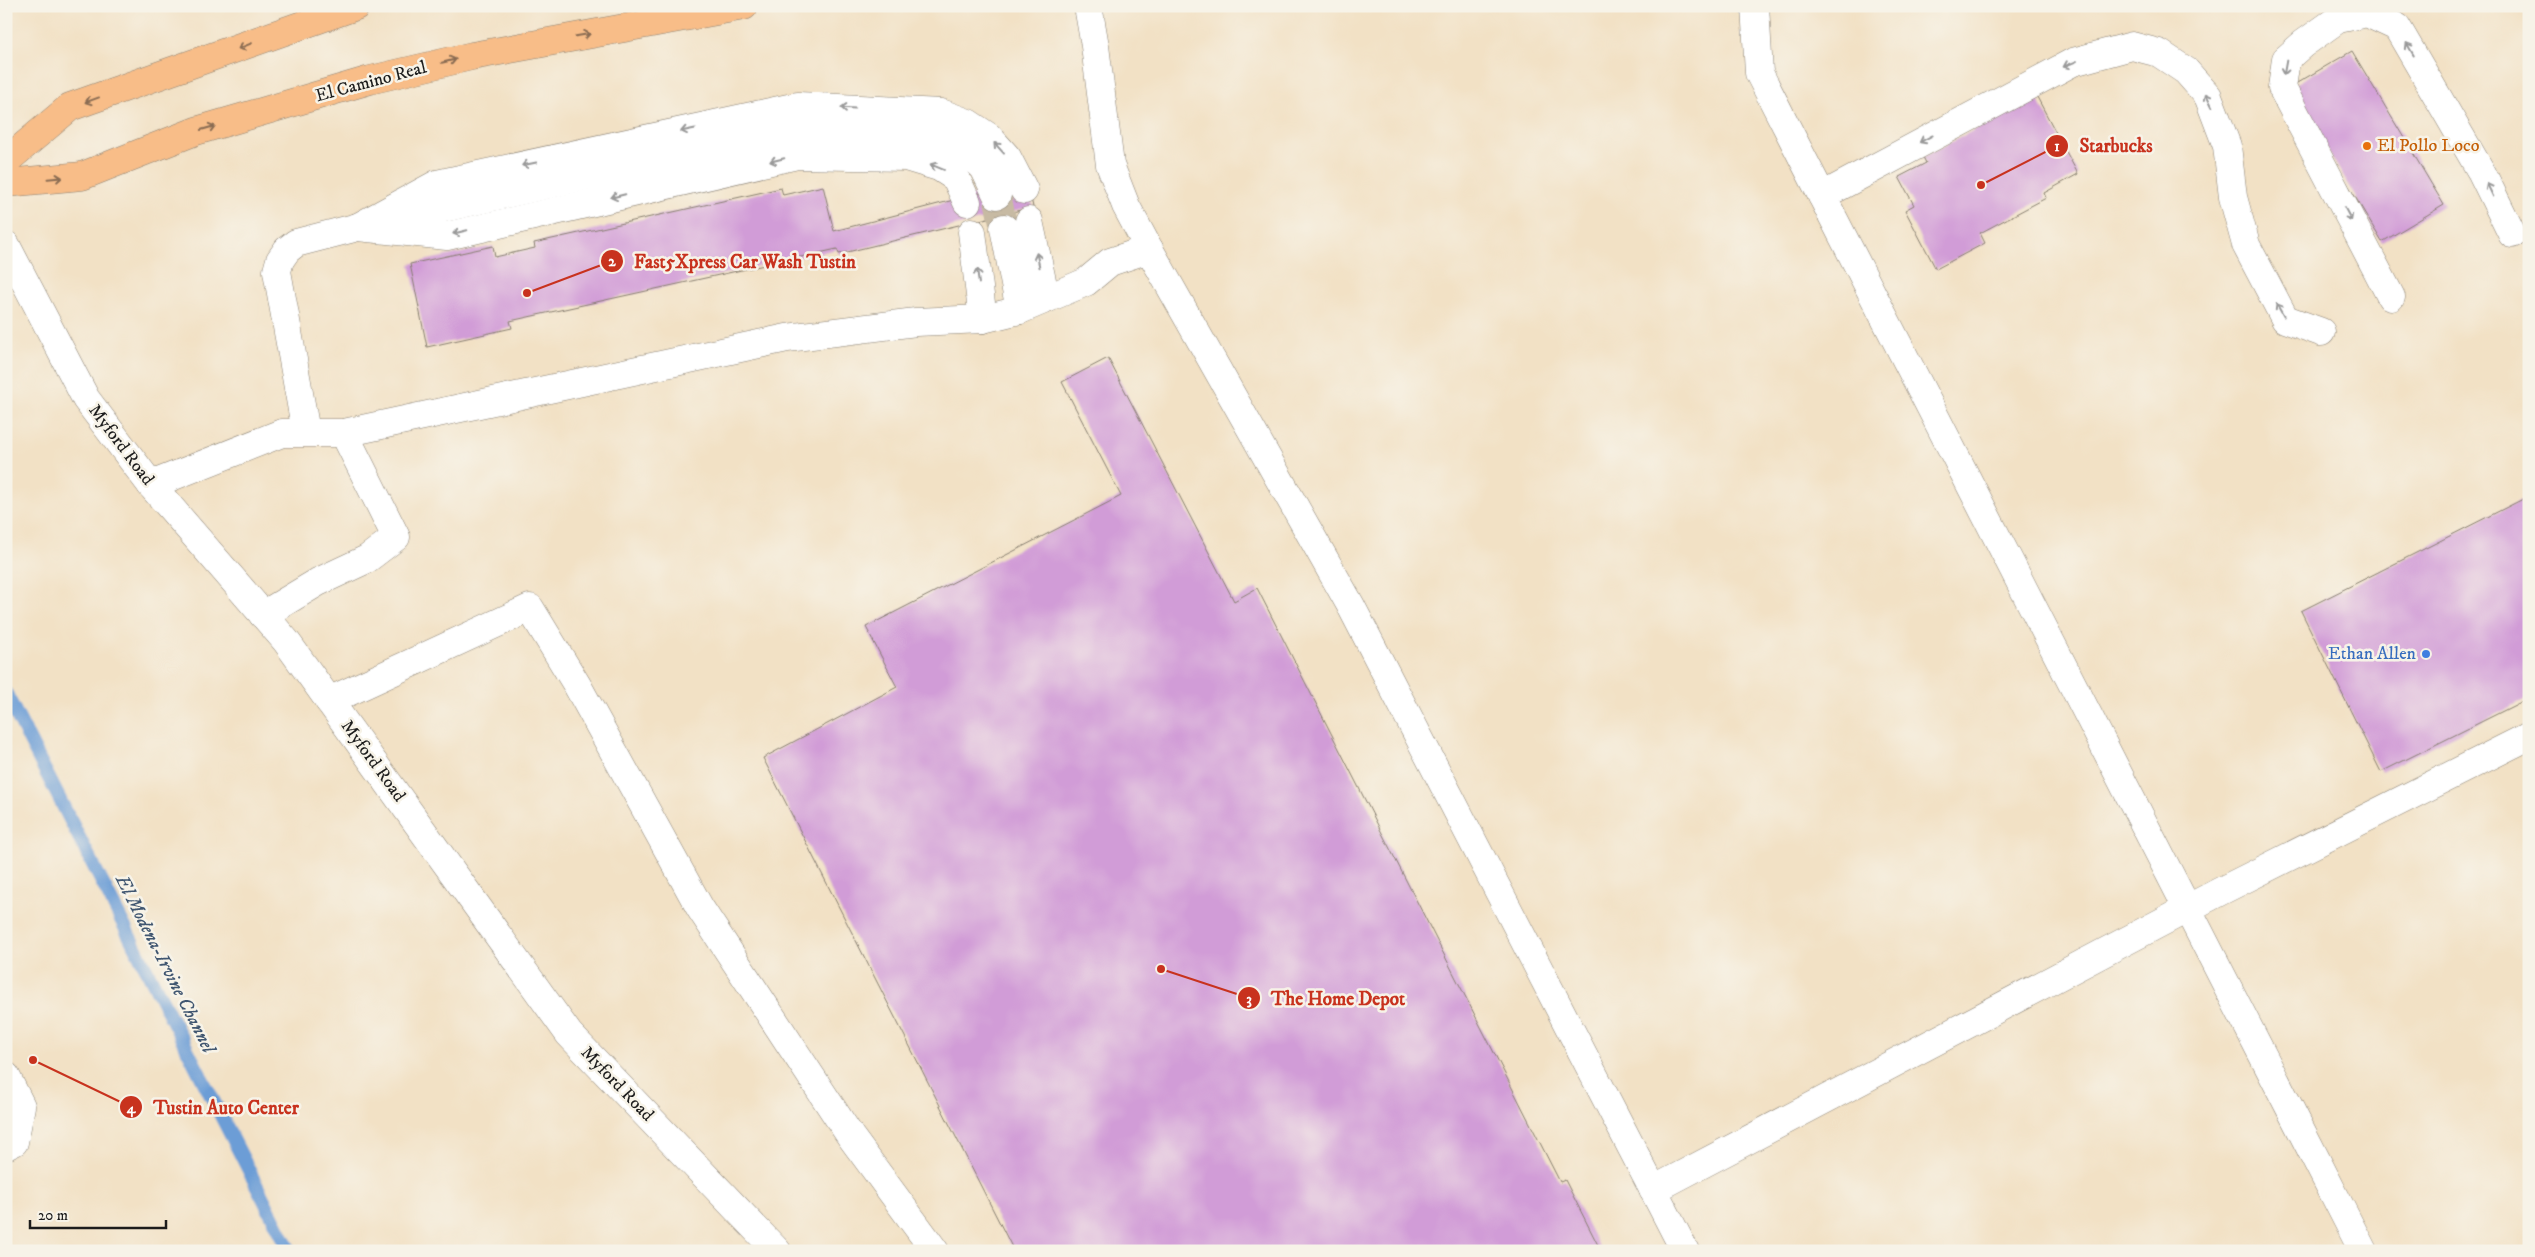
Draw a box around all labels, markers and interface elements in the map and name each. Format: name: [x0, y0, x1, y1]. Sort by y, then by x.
one-way arrow: [574, 30, 590, 40]
one-way arrow: [238, 42, 253, 51]
one-way arrow: [2405, 42, 2415, 57]
street label: El Camino Real: [313, 56, 430, 107]
one-way arrow: [441, 56, 457, 65]
one-way arrow: [2063, 59, 2078, 69]
one-way arrow: [2280, 59, 2290, 75]
one-way arrow: [2204, 93, 2214, 108]
one-way arrow: [85, 96, 100, 105]
one-way arrow: [840, 104, 856, 113]
one-way arrow: [200, 122, 216, 132]
one-way arrow: [680, 125, 696, 135]
callout: Starbucks: [2044, 129, 2162, 163]
one-way arrow: [1919, 134, 1934, 144]
text: Starbucks: [2079, 135, 2153, 158]
place label: El Pollo Loco: [2377, 135, 2480, 157]
text: 1: [2054, 137, 2060, 156]
marker: El Pollo Loco: [2361, 140, 2373, 152]
one-way arrow: [993, 142, 1005, 155]
one-way arrow: [769, 156, 785, 165]
one-way arrow: [522, 160, 538, 169]
one-way arrow: [930, 162, 945, 171]
one-way arrow: [46, 174, 62, 183]
one-way arrow: [2485, 183, 2495, 198]
one-way arrow: [611, 192, 627, 201]
one-way arrow: [2344, 206, 2353, 221]
one-way arrow: [453, 228, 469, 237]
callout: Fast5Xpress Car Wash Tustin: [599, 244, 866, 278]
text: Fast5Xpress Car Wash Tustin: [634, 251, 857, 274]
text: 2: [608, 252, 616, 271]
one-way arrow: [1033, 252, 1042, 268]
one-way arrow: [973, 268, 983, 284]
one-way arrow: [2275, 303, 2285, 318]
street label: Myford Road: [83, 400, 159, 490]
place label: Ethan Allen: [2328, 643, 2417, 665]
marker: Ethan Allen: [2420, 648, 2432, 660]
street label: Myford Road: [336, 716, 410, 806]
water label: El Modena-Irvine Channel: [110, 870, 221, 1059]
callout: The Home Depot: [1236, 981, 1415, 1015]
text: The Home Depot: [1270, 988, 1406, 1011]
text: 3: [1246, 990, 1252, 1009]
street label: Myford Road: [576, 1042, 658, 1126]
callout: Tustin Auto Center: [119, 1090, 309, 1124]
text: Tustin Auto Center: [152, 1097, 300, 1120]
text: 4: [126, 1099, 137, 1118]
scale bar: [30, 1197, 166, 1229]
text: 20 m: [38, 1206, 68, 1225]

